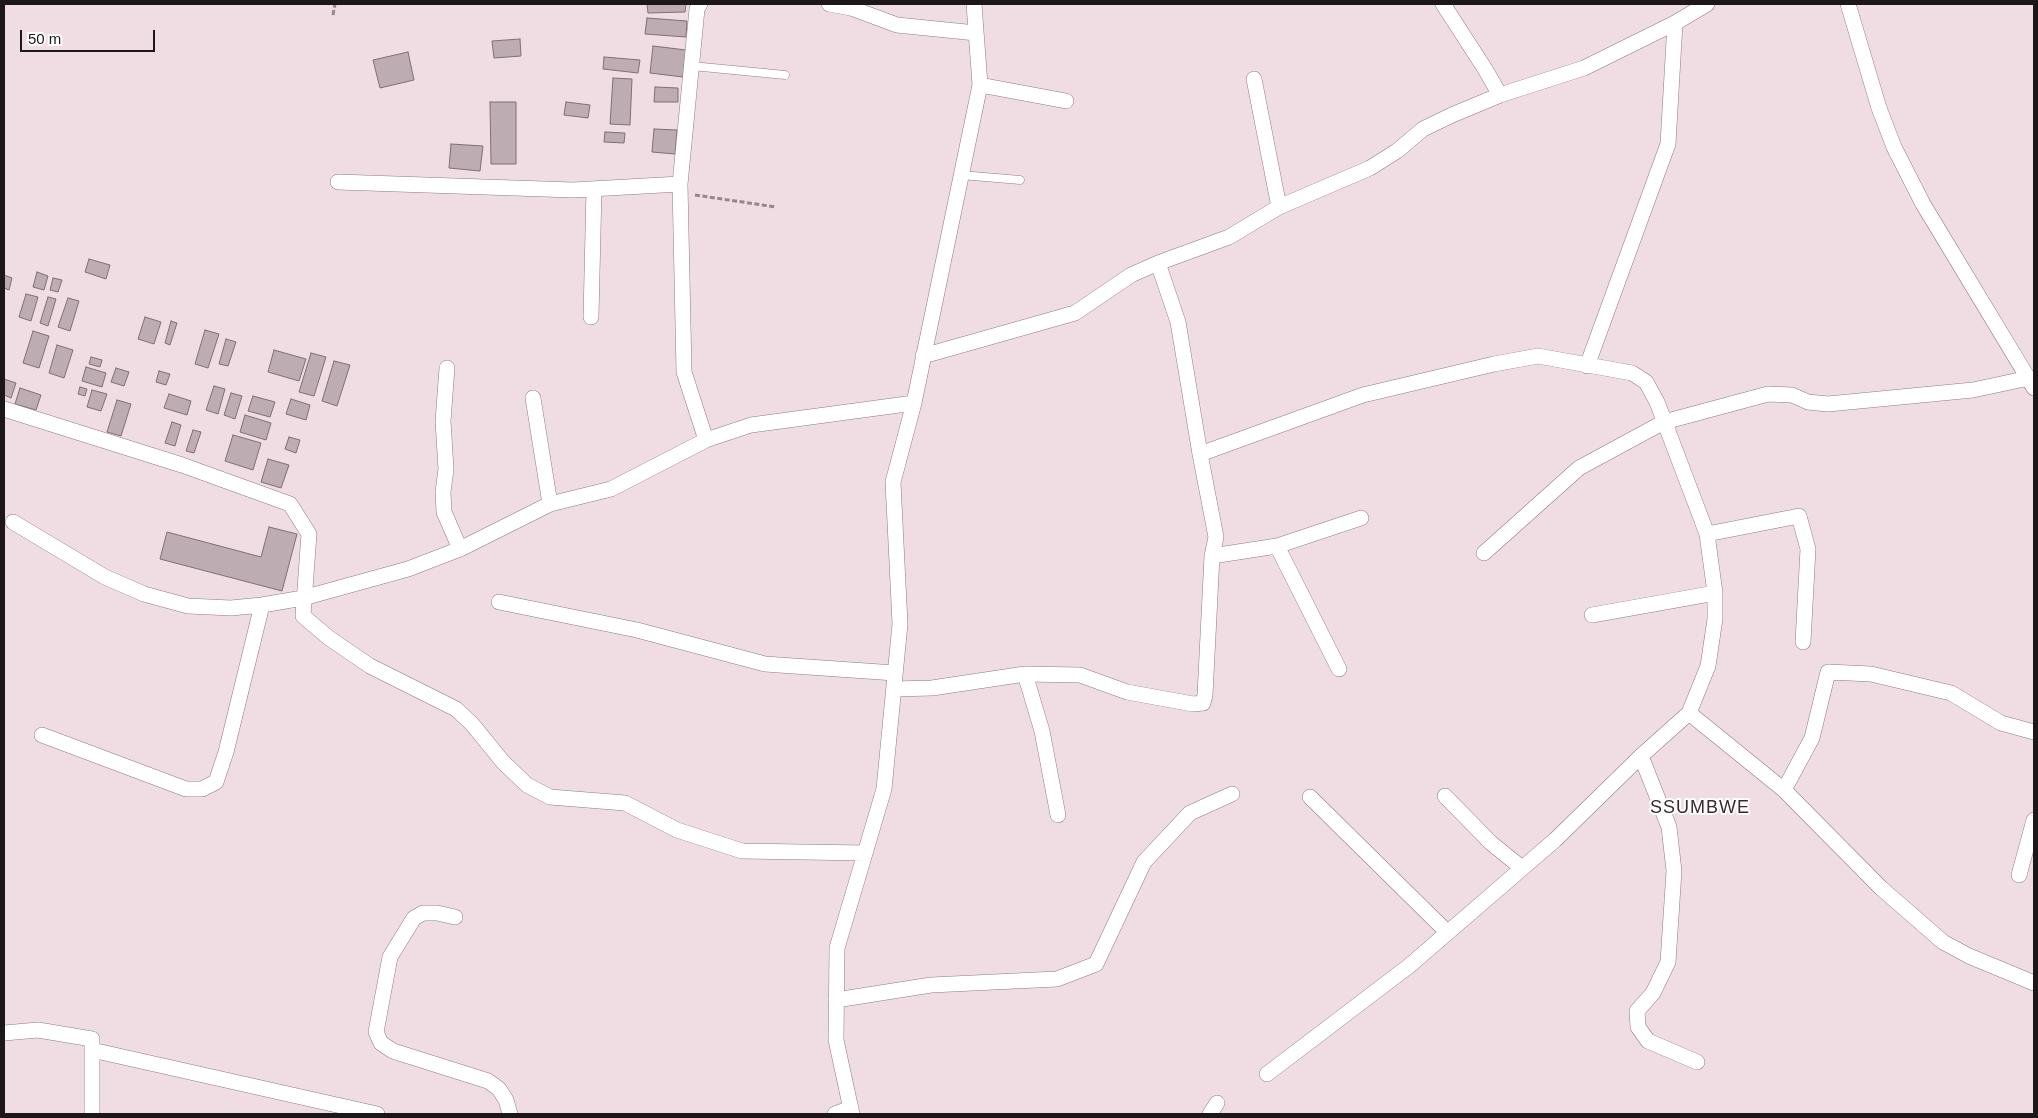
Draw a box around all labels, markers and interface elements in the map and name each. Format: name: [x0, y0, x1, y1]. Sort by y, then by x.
scale bar: [22, 20, 158, 52]
text: 50 m: [28, 30, 61, 47]
district label: SSUMBWE: [1649, 797, 1751, 819]

